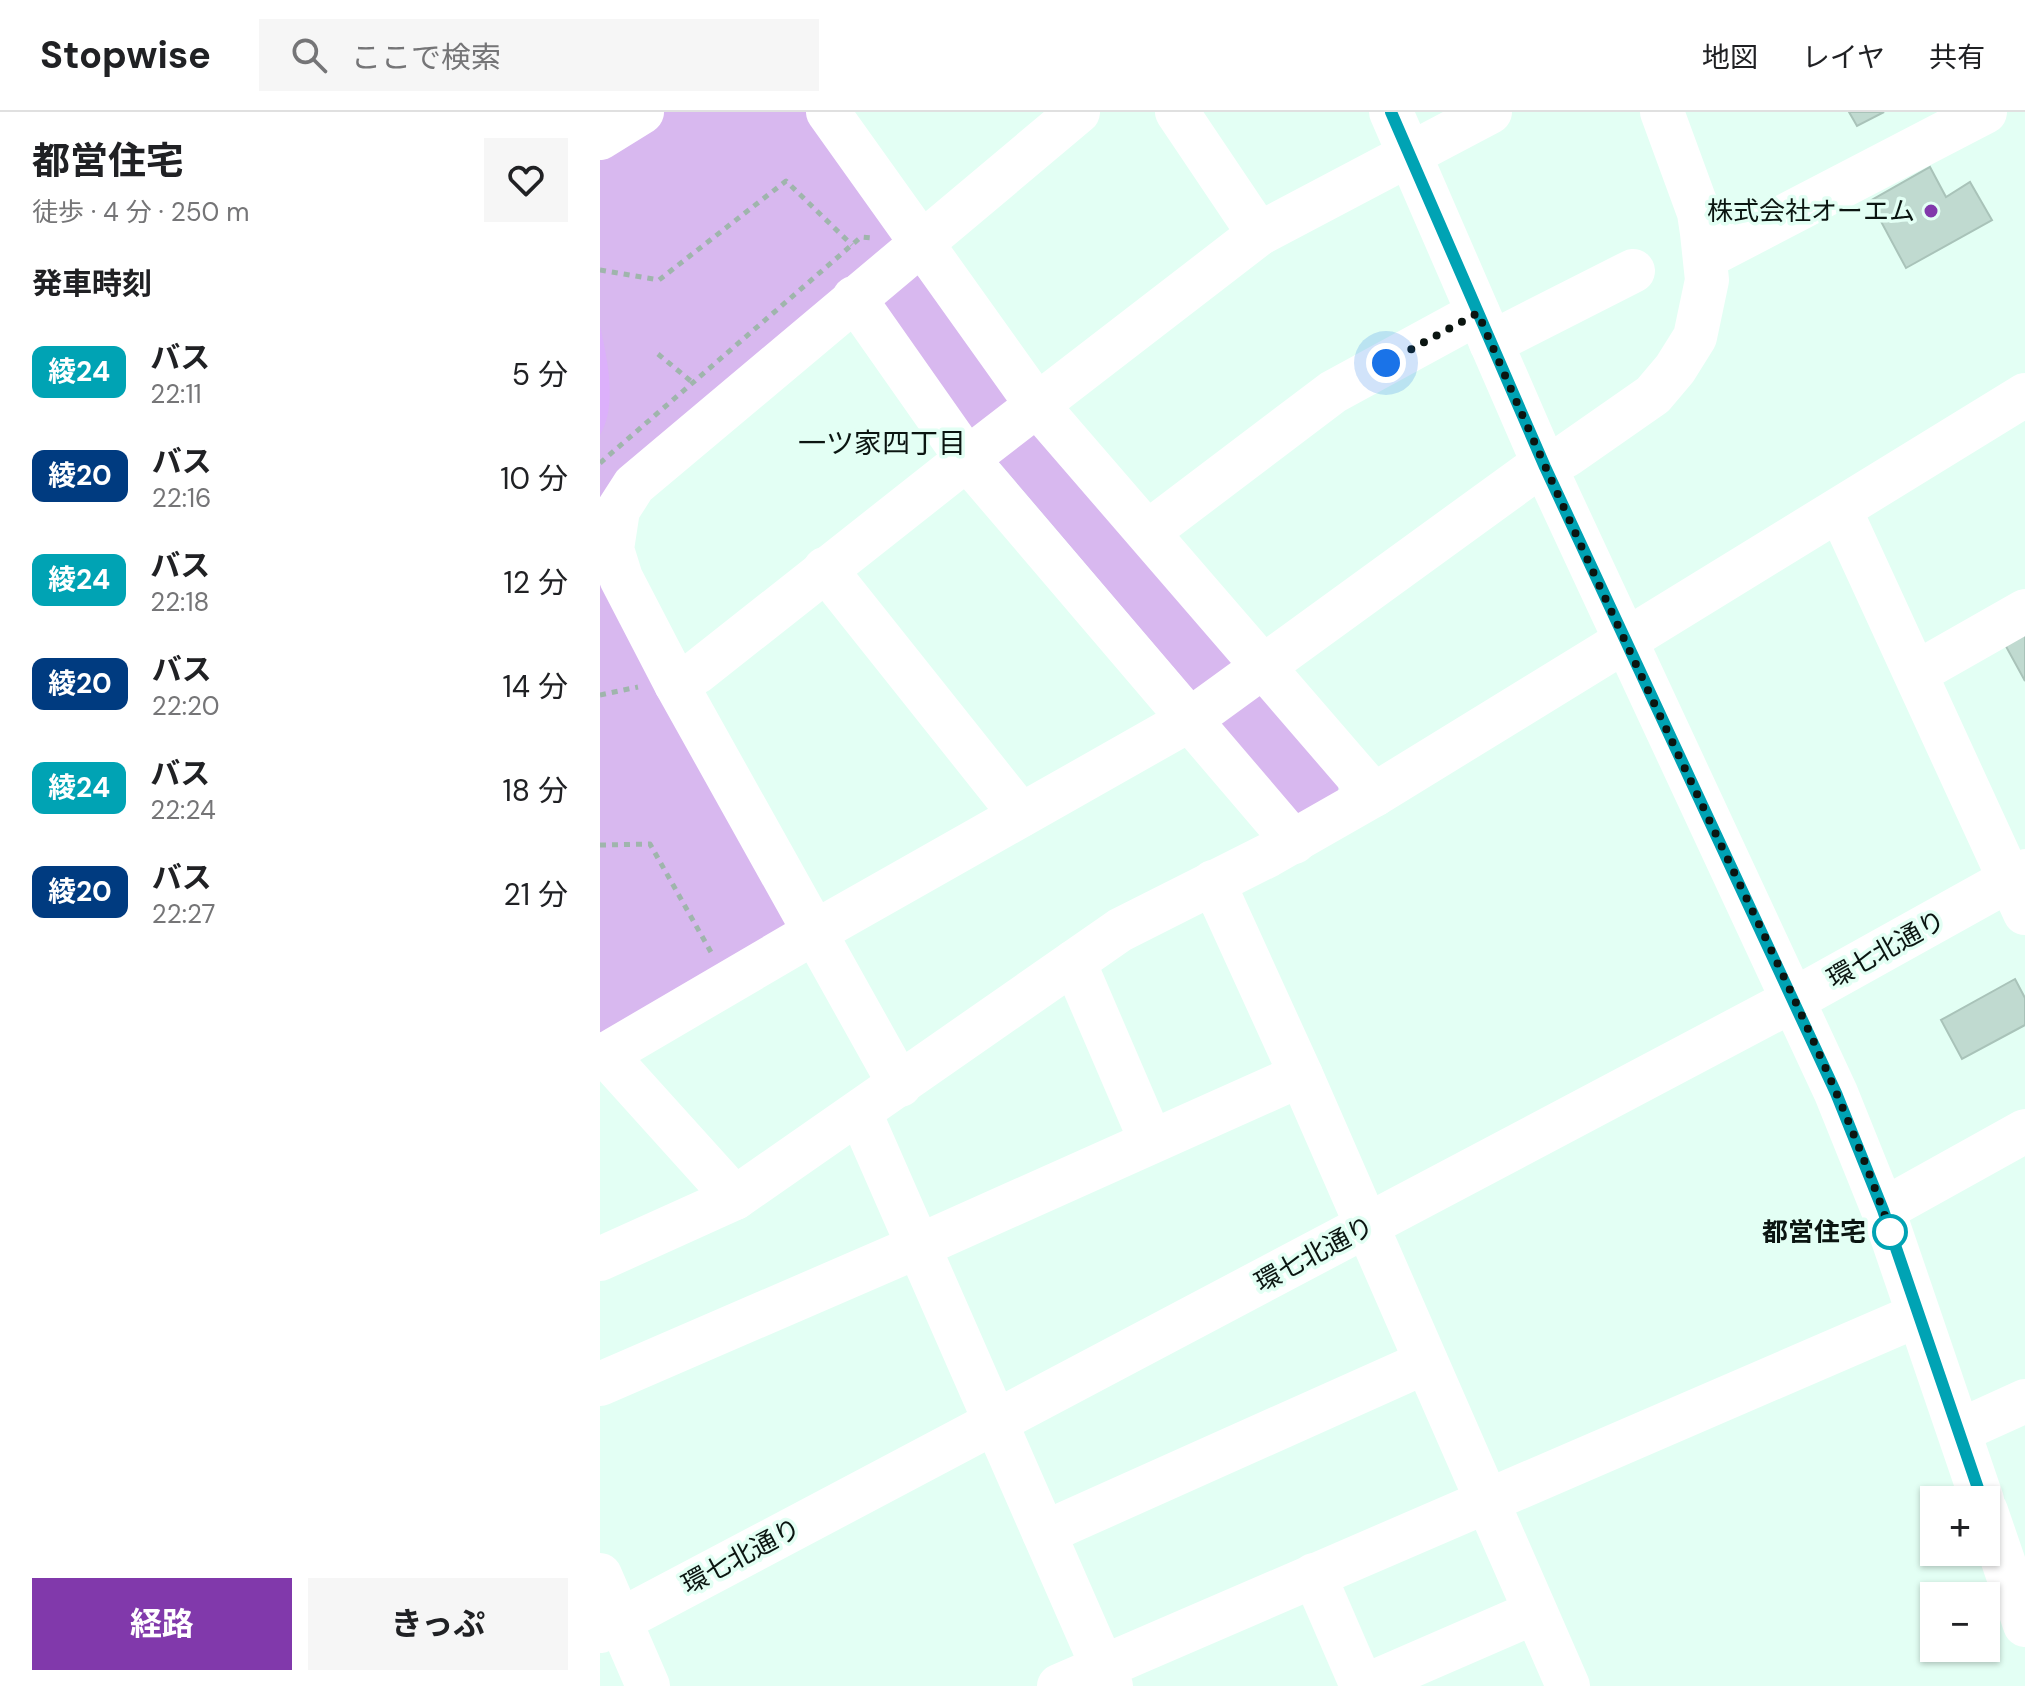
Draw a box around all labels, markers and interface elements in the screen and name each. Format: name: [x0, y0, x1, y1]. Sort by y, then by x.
search box: [259, 19, 819, 91]
text: Stopwise: [40, 30, 211, 80]
icon: search: [287, 33, 331, 77]
text: ここで検索: [351, 38, 501, 77]
text: 地図: [1702, 39, 1758, 76]
text: レイヤ: [1802, 39, 1885, 76]
text: 共有: [1929, 39, 1985, 76]
text: 都営住宅: [32, 136, 184, 186]
button: heart: [484, 138, 568, 222]
place label: 株式会社オーエム: [1707, 194, 1915, 228]
text: 徒歩 · 4 分 · 250 m: [32, 195, 249, 229]
marker: 株式会社オーエム: [1922, 202, 1940, 220]
text: 発車時刻: [32, 264, 152, 303]
text: バス: [150, 338, 210, 377]
your location: [1366, 343, 1406, 383]
text: 綾24: [48, 353, 110, 390]
text: 5 分: [512, 355, 568, 394]
text: 22:11: [150, 377, 202, 411]
district label: 一ツ家四丁目: [798, 425, 966, 462]
text: バス: [152, 442, 212, 481]
text: 綾20: [48, 457, 112, 494]
text: 10 分: [500, 459, 568, 498]
text: 22:16: [152, 481, 211, 515]
text: バス: [150, 546, 210, 585]
text: 綾24: [48, 561, 110, 598]
text: 12 分: [503, 563, 568, 602]
text: 22:18: [150, 585, 209, 619]
text: バス: [152, 650, 212, 689]
text: 綾20: [48, 665, 112, 702]
text: 14 分: [502, 667, 568, 706]
text: 22:20: [152, 689, 219, 723]
text: バス: [150, 754, 210, 793]
text: 綾24: [48, 769, 110, 806]
text: 18 分: [502, 771, 568, 810]
text: 22:24: [150, 793, 216, 827]
text: バス: [152, 858, 212, 897]
text: 綾20: [48, 873, 112, 910]
text: 21 分: [503, 875, 568, 914]
text: 22:27: [152, 897, 215, 931]
street label: 環七北通り: [1821, 903, 1951, 995]
street label: 環七北通り: [1249, 1208, 1379, 1300]
place label: 都営住宅: [1762, 1215, 1866, 1249]
marker: 都営住宅: [1873, 1215, 1907, 1249]
map controls: [1920, 1486, 2000, 1662]
button: +: [1920, 1486, 2000, 1566]
street label: 環七北通り: [676, 1510, 806, 1602]
button: 経路: [32, 1578, 292, 1670]
button: きっぷ: [308, 1578, 568, 1670]
button: −: [1920, 1582, 2000, 1662]

